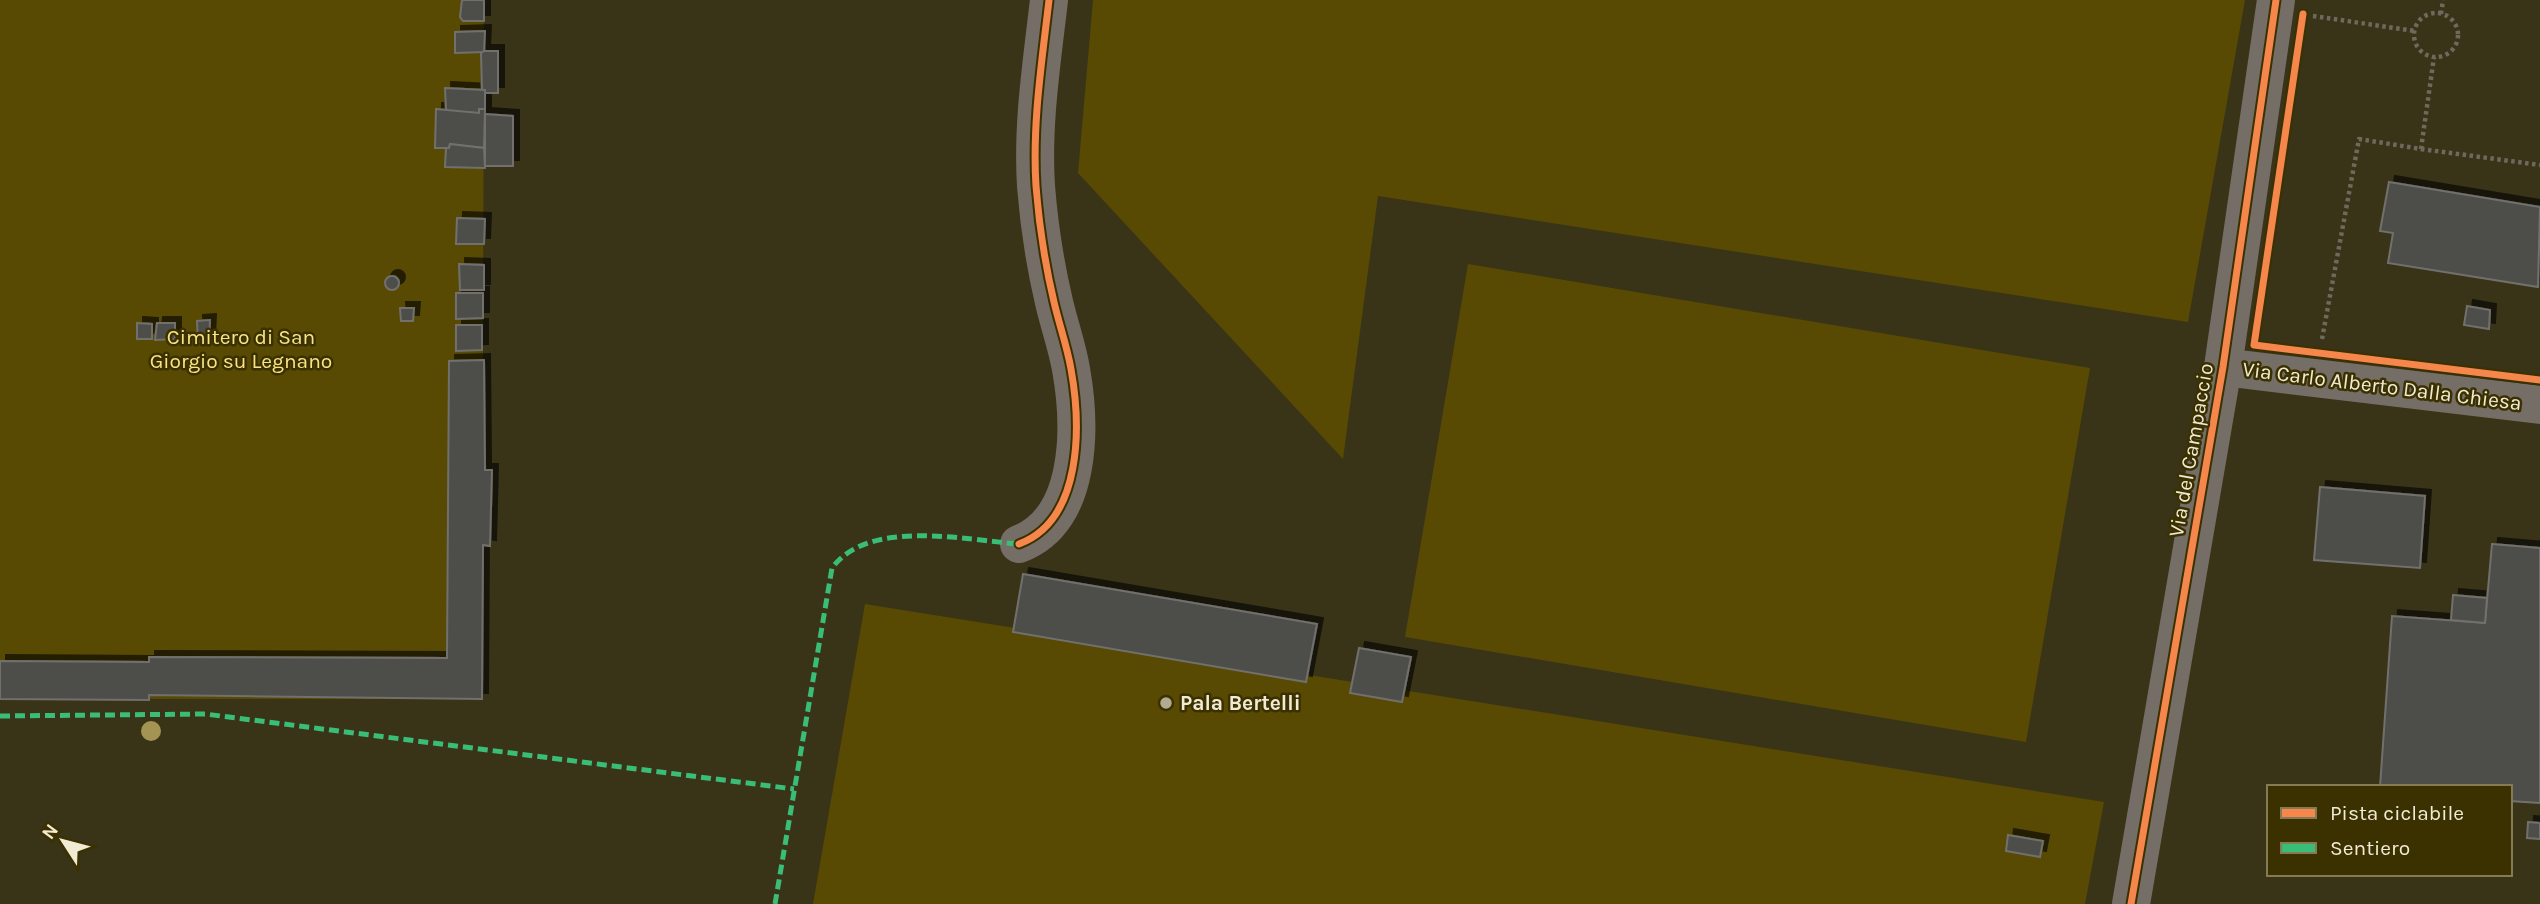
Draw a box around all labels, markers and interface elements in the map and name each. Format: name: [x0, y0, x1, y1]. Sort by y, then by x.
park label: Cimitero di San Giorgio su Legnano: [150, 325, 332, 373]
street label: Via Carlo Alberto Dalla Chiesa: [2241, 357, 2523, 415]
street label: Via del Campaccio: [2164, 361, 2218, 539]
place label: Pala Bertelli: [1180, 691, 1301, 715]
marker: Pala Bertelli: [1158, 695, 1174, 711]
legend: [2267, 785, 2512, 876]
text: Pista ciclabile: [2330, 801, 2464, 825]
north arrow: [28, 806, 98, 876]
text: N: [37, 820, 63, 844]
text: Sentiero: [2330, 836, 2410, 860]

